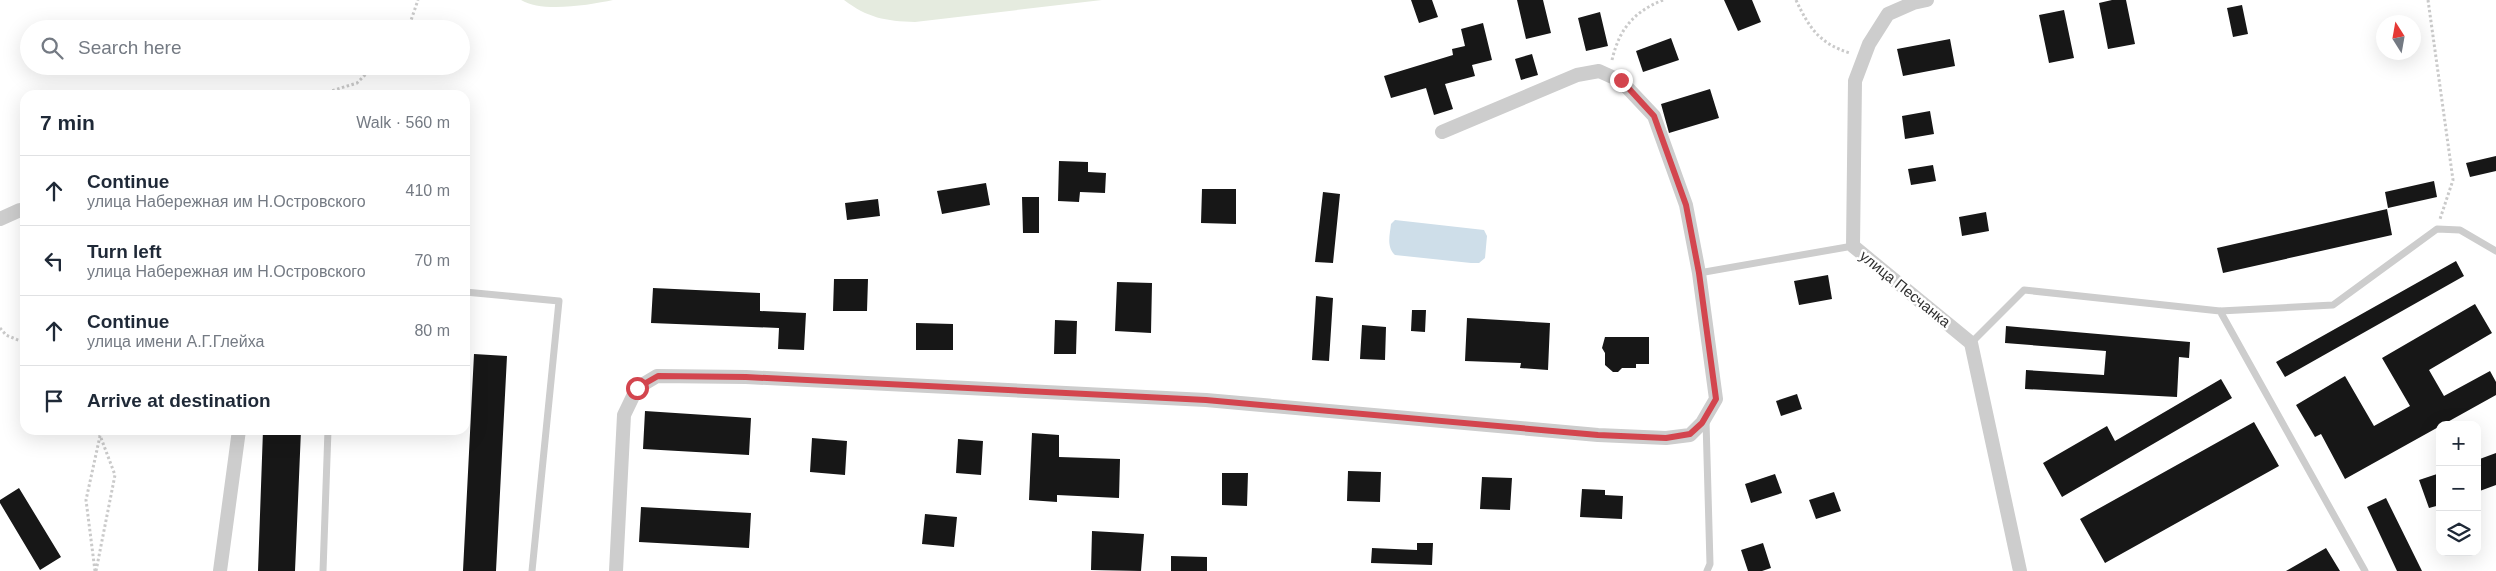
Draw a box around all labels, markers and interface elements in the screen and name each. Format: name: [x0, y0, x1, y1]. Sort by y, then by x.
north arrow: [2376, 15, 2421, 60]
search box: [20, 20, 470, 75]
icon: search: [38, 34, 66, 62]
text: Search here: [78, 37, 182, 58]
route end: [1610, 69, 1633, 92]
text: 7 min: [40, 111, 95, 134]
text: Walk · 560 m: [356, 114, 450, 131]
text: Continue: [87, 171, 169, 192]
icon: ahead: [40, 177, 68, 205]
text: 410 m: [406, 182, 450, 199]
text: улица Набережная им Н.Островского: [87, 193, 366, 210]
text: Turn left: [87, 241, 162, 262]
icon: left: [40, 247, 68, 275]
street label: улица Песчанка: [1857, 247, 1955, 331]
text: 70 m: [414, 252, 450, 269]
text: улица Набережная им Н.Островского: [87, 263, 366, 280]
text: Continue: [87, 311, 169, 332]
icon: ahead: [40, 317, 68, 345]
text: 80 m: [414, 322, 450, 339]
text: улица имени А.Г.Глейха: [87, 333, 264, 350]
route start: [626, 377, 649, 400]
icon: arrive: [40, 387, 68, 415]
text: Arrive at destination: [87, 390, 271, 411]
map controls: [2436, 421, 2481, 556]
button: +: [2436, 421, 2481, 466]
button: −: [2436, 466, 2481, 511]
button: layers: [2436, 511, 2481, 556]

